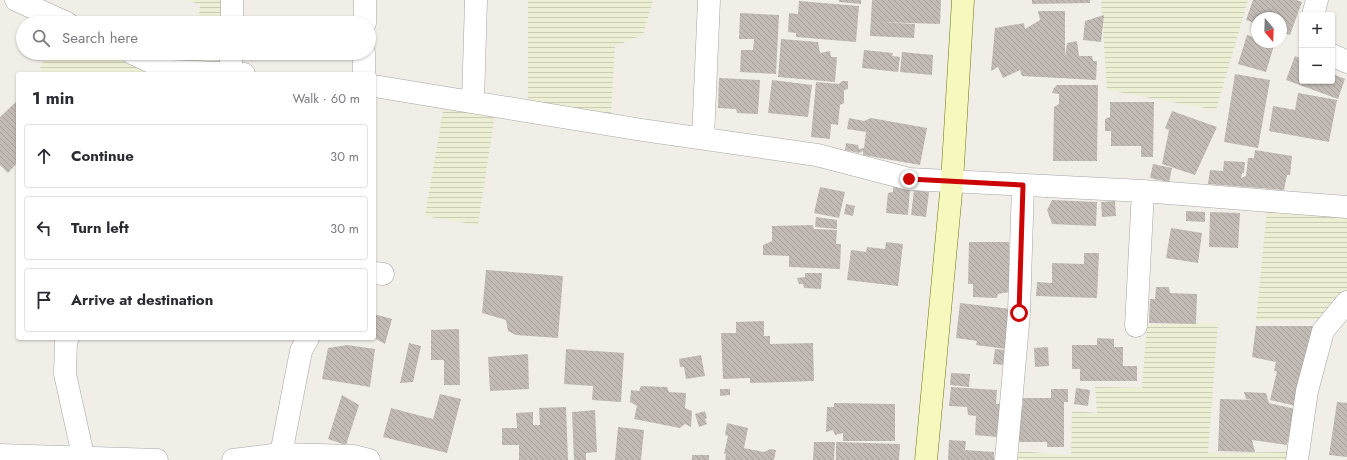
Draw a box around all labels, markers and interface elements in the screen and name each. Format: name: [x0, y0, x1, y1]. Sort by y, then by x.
north arrow: [1251, 12, 1287, 48]
map controls: [1299, 12, 1335, 84]
button: +: [1299, 12, 1335, 48]
search box: [16, 16, 376, 60]
icon: search: [30, 27, 52, 49]
text: Search here: [62, 27, 138, 49]
button: −: [1299, 48, 1335, 84]
text: 1 min: [32, 86, 74, 110]
text: Walk · 60 m: [292, 89, 360, 108]
icon: ahead: [33, 145, 55, 167]
text: Continue: [71, 145, 134, 167]
text: 30 m: [330, 147, 359, 166]
route end: [900, 170, 918, 188]
icon: left: [33, 217, 55, 239]
text: Turn left: [71, 217, 129, 239]
text: 30 m: [330, 219, 359, 238]
icon: arrive: [33, 289, 55, 311]
text: Arrive at destination: [71, 289, 213, 311]
route start: [1010, 304, 1028, 322]

